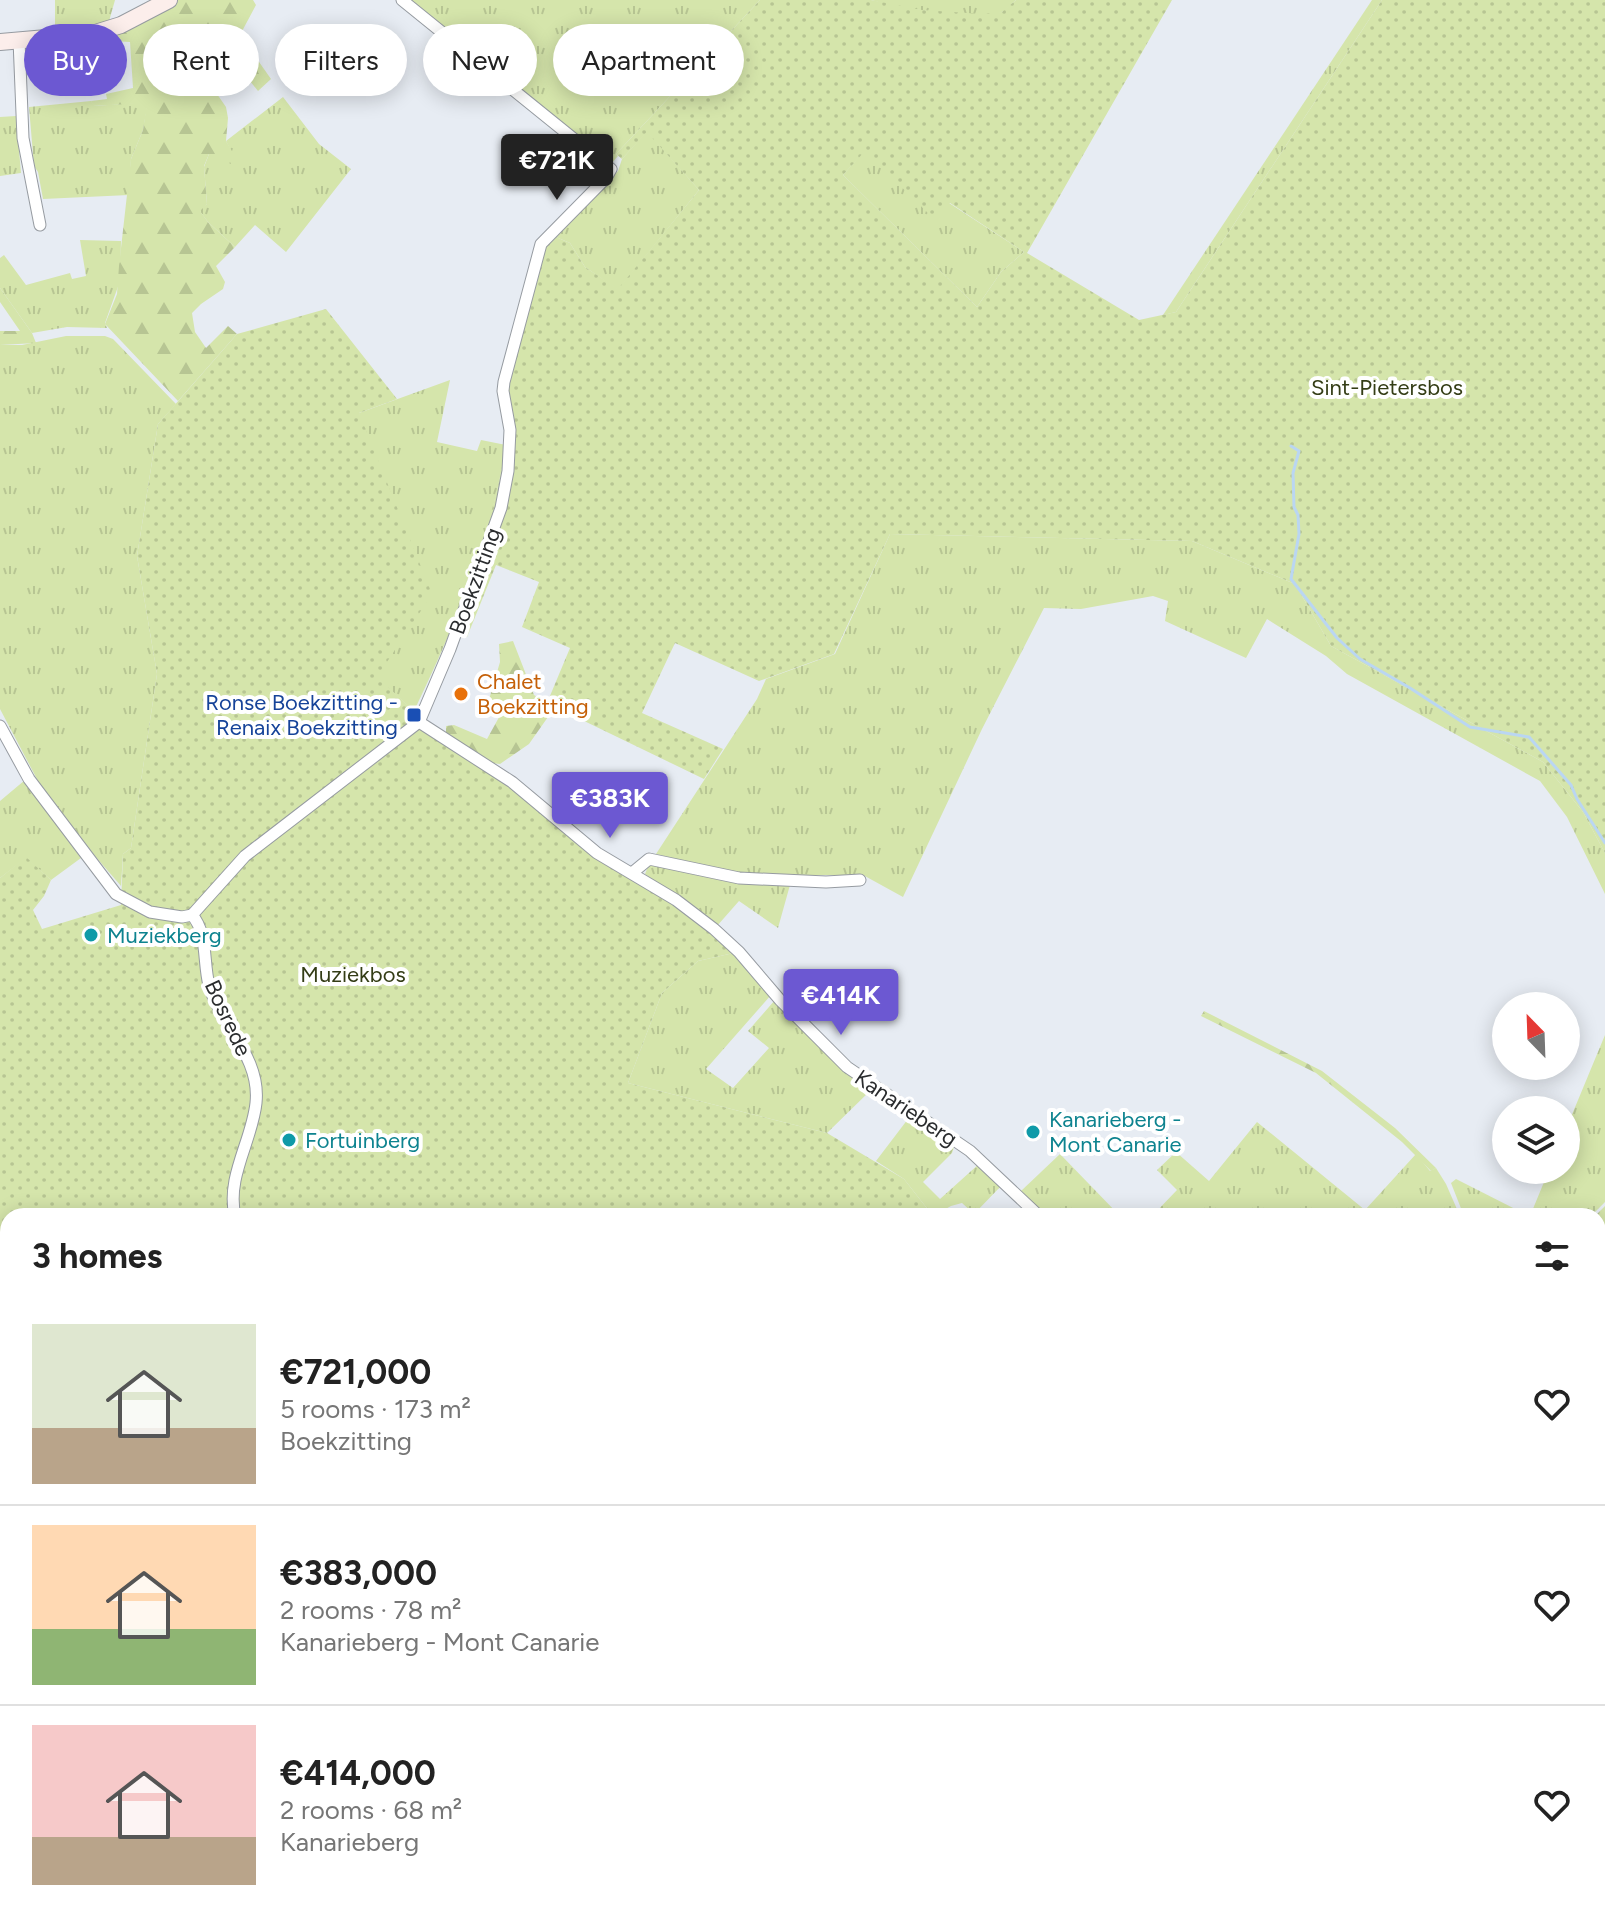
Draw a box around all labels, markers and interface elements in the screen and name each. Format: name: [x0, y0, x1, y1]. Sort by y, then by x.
chip: Buy: [24, 24, 127, 96]
chip: Rent: [143, 24, 259, 96]
chip: Filters: [275, 24, 407, 96]
chip: New: [423, 24, 537, 96]
chip: Apartment: [553, 24, 744, 96]
pin: €721K: [501, 134, 613, 202]
text: €721K: [519, 144, 595, 176]
park label: Sint-Pietersbos: [1311, 374, 1463, 401]
street label: Boekzitting: [443, 524, 507, 638]
place label: Chalet Boekzitting: [477, 668, 589, 720]
marker: Chalet Boekzitting: [452, 685, 470, 703]
place label: Ronse Boekzitting - Renaix Boekzitting: [205, 689, 398, 741]
marker: Ronse Boekzitting - Renaix Boekzitting: [405, 706, 423, 724]
pin: €383K: [554, 772, 666, 840]
text: €383K: [570, 782, 650, 814]
place label: Muziekberg: [107, 922, 222, 949]
marker: Muziekberg: [82, 926, 100, 944]
park label: Muziekbos: [300, 961, 406, 988]
pin: €414K: [785, 969, 897, 1037]
street label: Bosrede: [199, 976, 257, 1060]
text: €414K: [801, 979, 881, 1011]
north arrow: [1492, 992, 1580, 1080]
map controls: [1492, 992, 1580, 1184]
street label: Kanarieberg: [850, 1064, 962, 1152]
button: layers: [1492, 1096, 1580, 1184]
place label: Kanarieberg - Mont Canarie: [1049, 1106, 1182, 1158]
marker: Kanarieberg - Mont Canarie: [1024, 1123, 1042, 1141]
place label: Fortuinberg: [305, 1127, 420, 1154]
marker: Fortuinberg: [280, 1131, 298, 1149]
icon: filters: [1530, 1234, 1574, 1278]
text: 3 homes: [32, 1236, 162, 1277]
text: €721,000: [280, 1352, 431, 1393]
icon: home: [96, 1356, 192, 1452]
icon: heart: [1530, 1382, 1574, 1426]
text: 5 rooms · 173 m²: [280, 1393, 471, 1425]
text: Boekzitting: [280, 1425, 412, 1457]
text: €383,000: [280, 1553, 437, 1594]
icon: home: [96, 1557, 192, 1653]
icon: heart: [1530, 1583, 1574, 1627]
text: 2 rooms · 78 m²: [280, 1594, 461, 1626]
text: Kanarieberg - Mont Canarie: [280, 1626, 599, 1658]
text: €414,000: [280, 1753, 436, 1794]
icon: home: [96, 1757, 192, 1853]
icon: heart: [1530, 1783, 1574, 1827]
text: 2 rooms · 68 m²: [280, 1794, 462, 1826]
text: Kanarieberg: [280, 1826, 419, 1858]

